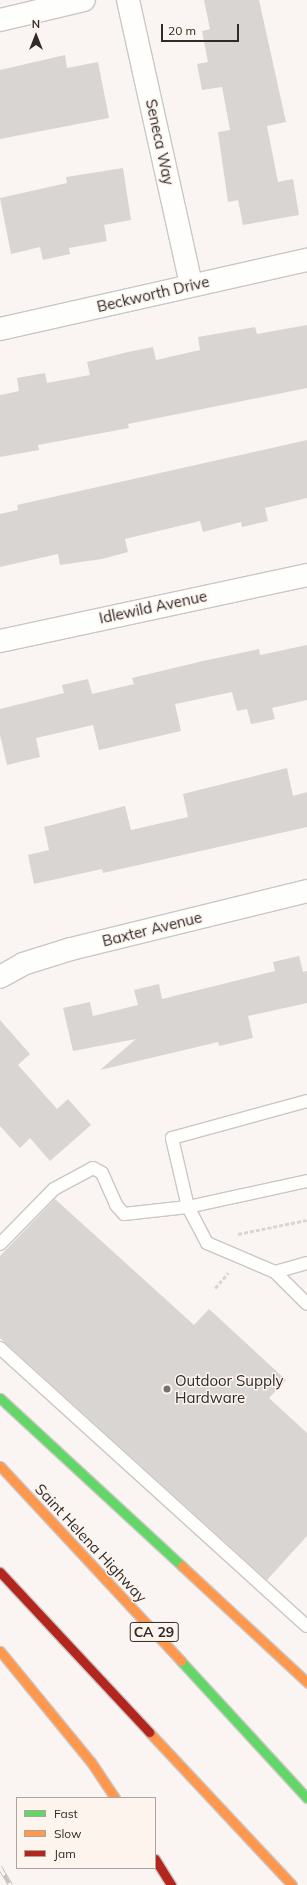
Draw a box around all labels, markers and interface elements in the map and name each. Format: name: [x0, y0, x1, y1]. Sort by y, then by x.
north arrow: [16, 16, 56, 56]
scale bar: [163, 16, 241, 42]
text: N: [32, 17, 40, 31]
text: 20 m: [168, 23, 196, 38]
street label: Seneca Way: [142, 97, 178, 187]
street label: Beckworth Drive: [95, 272, 211, 316]
street label: Idlewild Avenue: [97, 587, 209, 627]
street label: Baxter Avenue: [100, 908, 204, 950]
place label: Outdoor Supply Hardware: [175, 1371, 283, 1406]
marker: Outdoor Supply Hardware: [162, 1384, 172, 1394]
street label: Saint Helena Highway: [31, 1480, 151, 1606]
road number: CA 29: [129, 1620, 179, 1644]
legend: [16, 1797, 156, 1869]
text: Fast: [54, 1806, 78, 1821]
text: Slow: [54, 1826, 82, 1841]
text: Jam: [54, 1846, 76, 1861]

